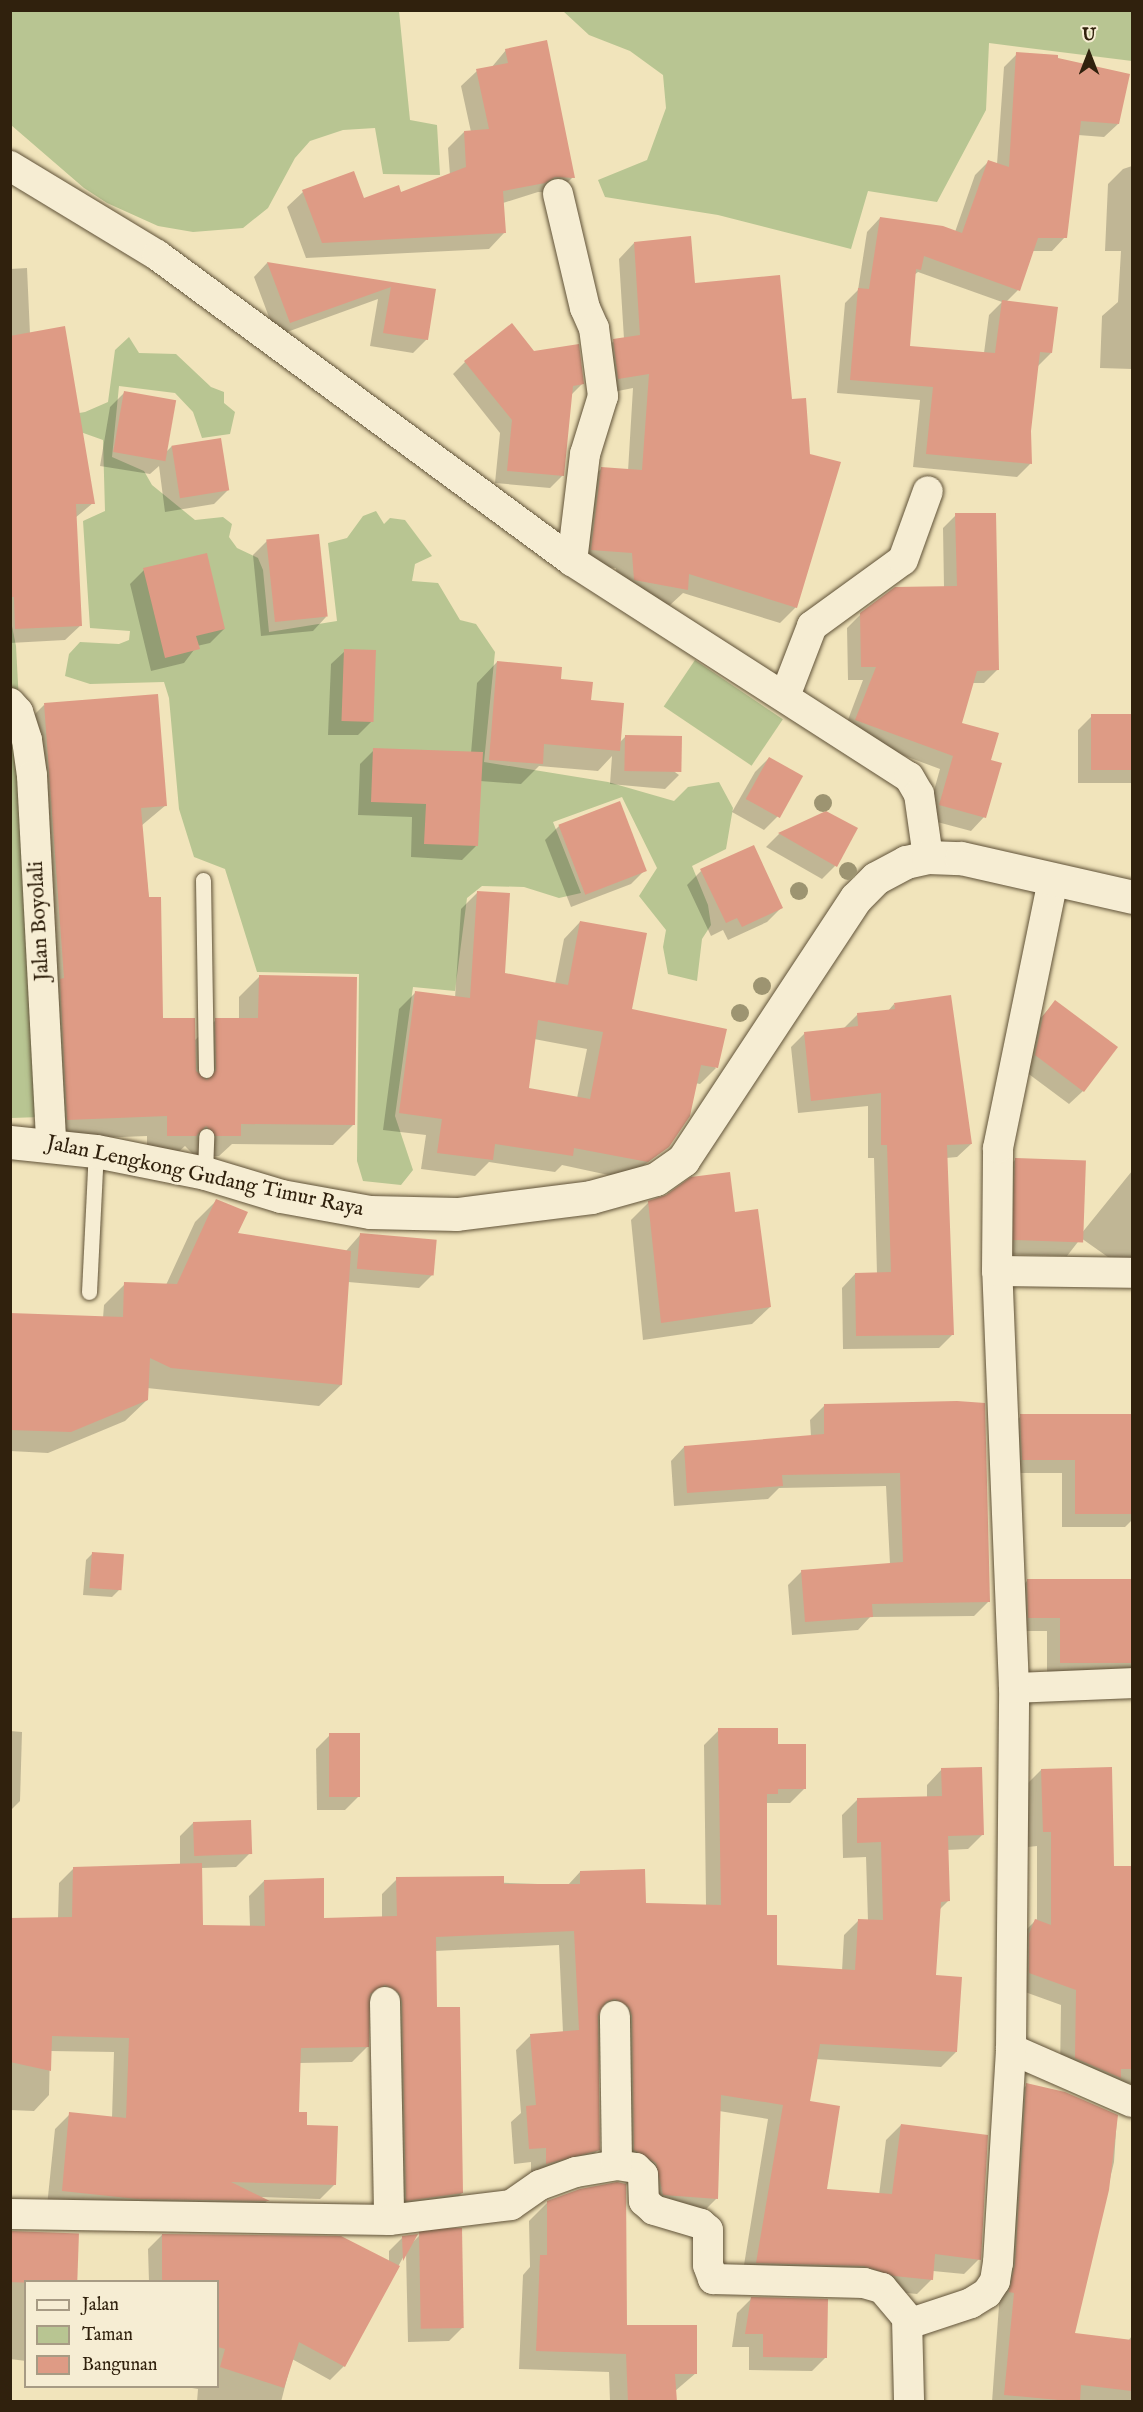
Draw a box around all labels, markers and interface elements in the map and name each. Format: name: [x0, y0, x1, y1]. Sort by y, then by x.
north arrow: [1059, 24, 1119, 84]
text: U: [1082, 26, 1096, 46]
street label: Jalan Boyolali: [24, 860, 56, 982]
street label: Jalan Lengkong Gudang Timur Raya: [44, 1131, 366, 1223]
legend: [24, 2280, 219, 2388]
text: Jalan: [82, 2294, 119, 2317]
text: Taman: [82, 2324, 133, 2347]
text: Bangunan: [82, 2354, 157, 2377]

